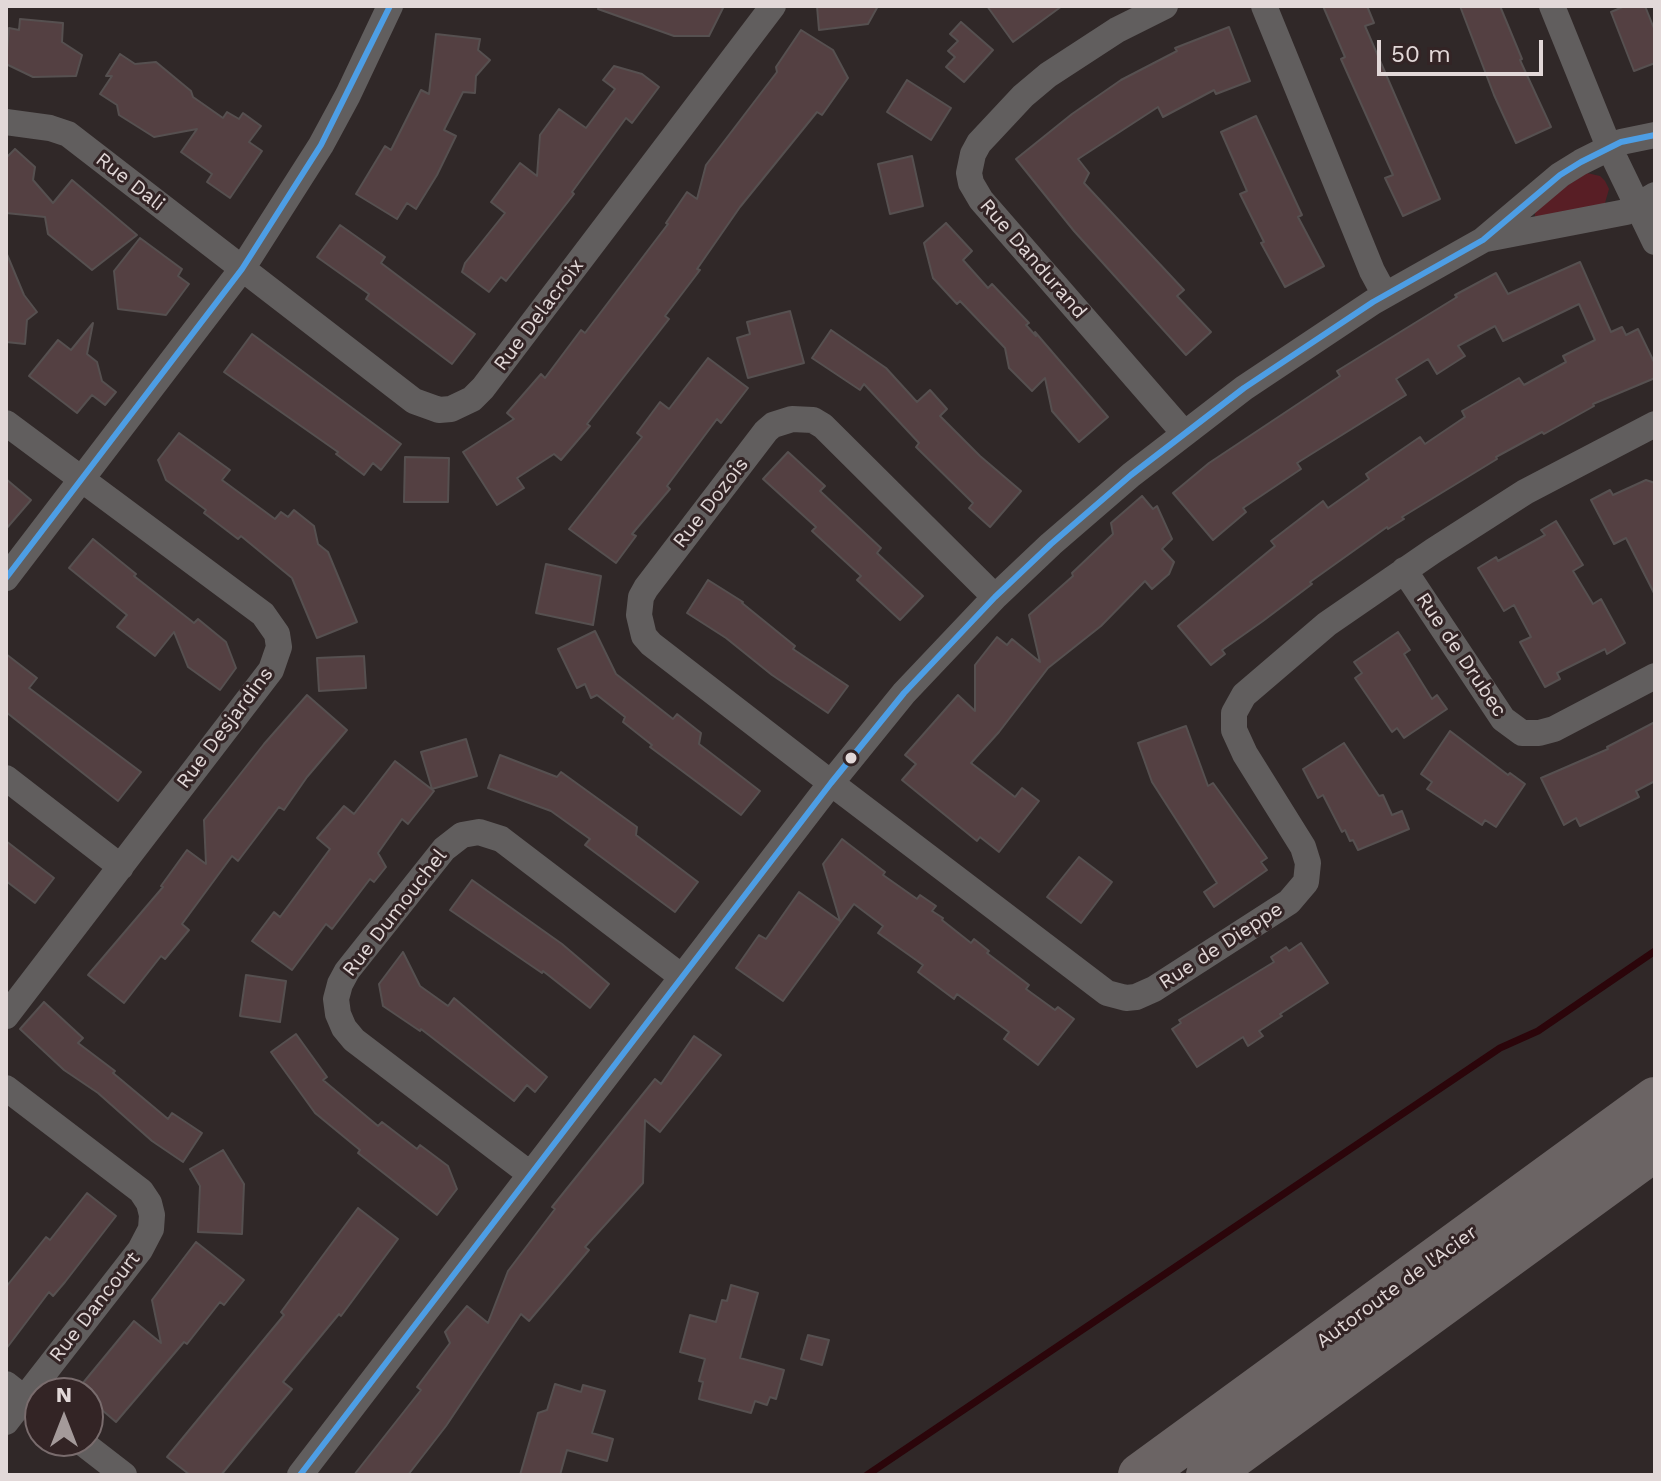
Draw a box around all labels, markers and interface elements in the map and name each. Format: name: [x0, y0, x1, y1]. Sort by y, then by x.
scale bar: [1381, 24, 1547, 74]
text: 50 m: [1391, 40, 1451, 68]
street label: Rue Dali: [91, 148, 169, 216]
street label: Rue Dandurand: [974, 194, 1092, 324]
street label: Rue Delacroix: [489, 254, 589, 376]
street label: Rue Dozois: [668, 453, 754, 553]
street label: Rue de Drubec: [1411, 588, 1511, 722]
street label: Rue Desjardins: [172, 663, 278, 793]
unlabelled marker: [843, 750, 859, 766]
street label: Rue Dumouchel: [338, 844, 452, 982]
street label: Rue de Dieppe: [1155, 897, 1287, 995]
street label: Autoroute de l'Acier: [1312, 1221, 1482, 1353]
street label: Rue Dancourt: [44, 1247, 146, 1367]
north arrow: [24, 1377, 104, 1457]
text: N: [56, 1382, 72, 1407]

